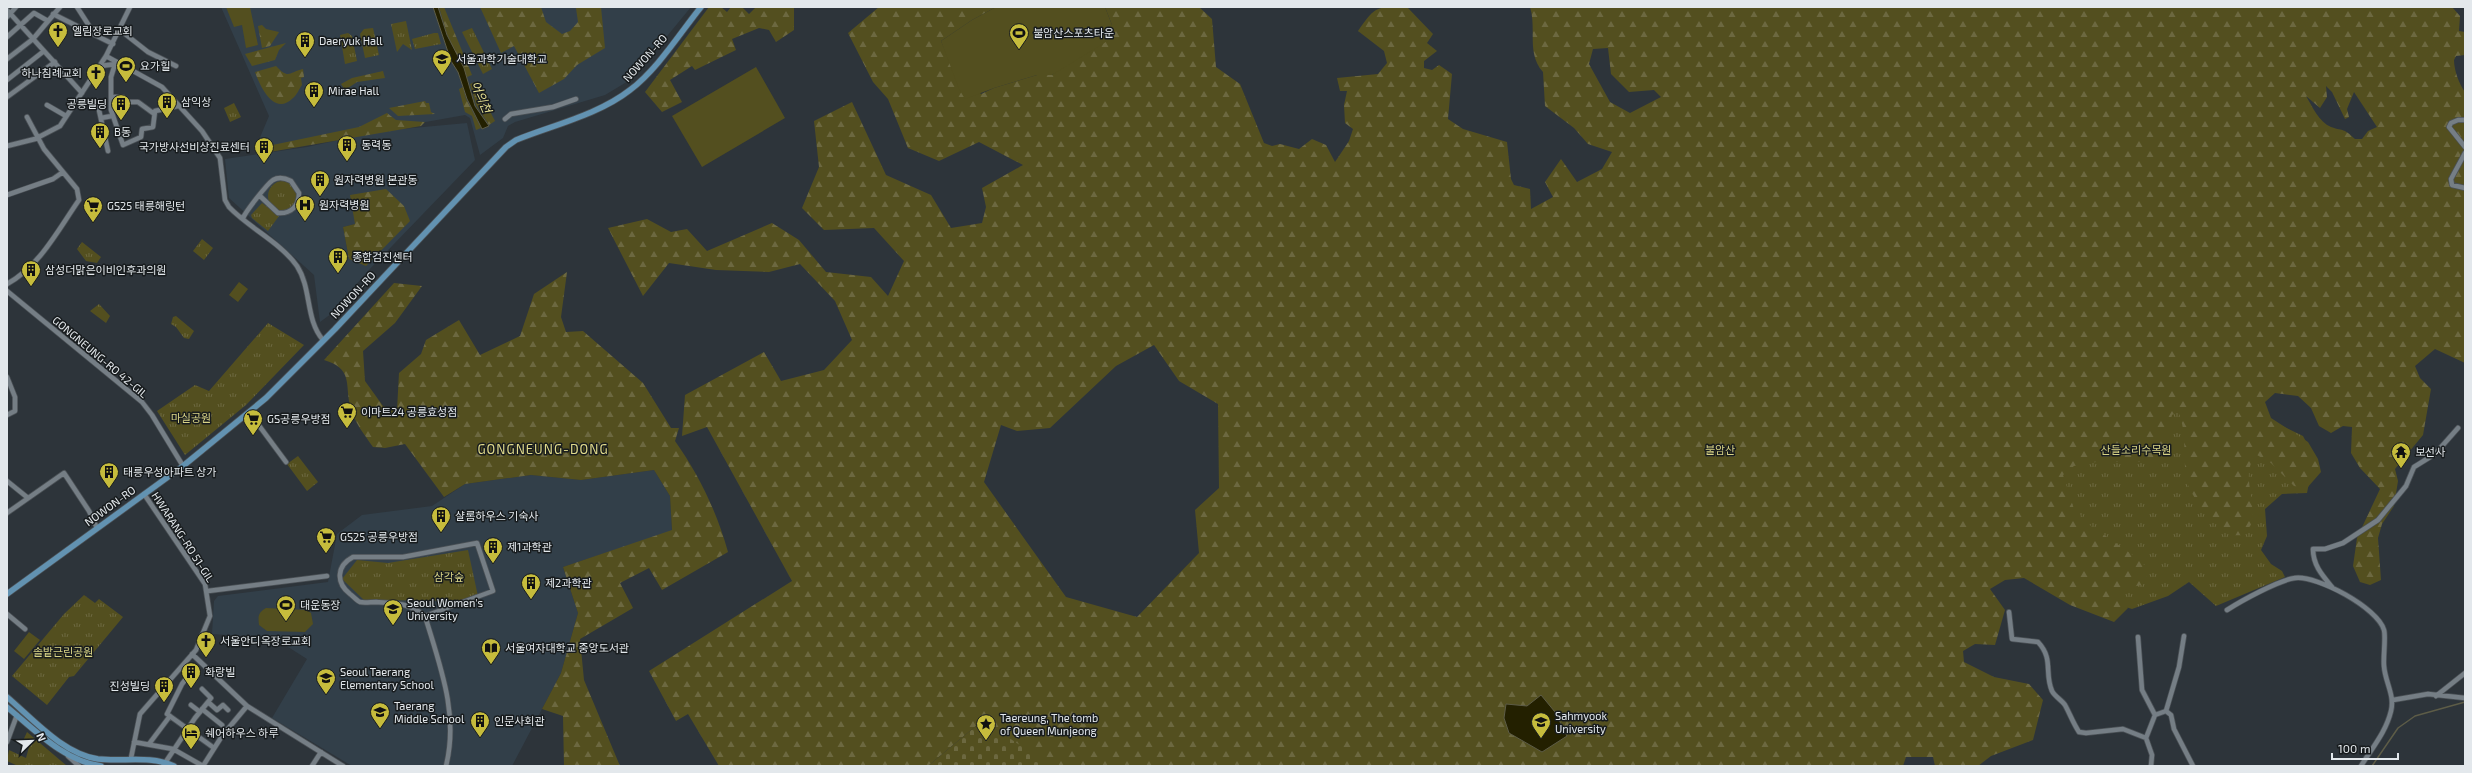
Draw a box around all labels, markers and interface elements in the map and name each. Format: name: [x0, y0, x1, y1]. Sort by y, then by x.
church icon: 엘림장로교회: [47, 20, 69, 48]
sports icon: 불암산스포츠타운: [1008, 22, 1030, 50]
place label: 엘림장로교회: [72, 24, 133, 37]
place label: 불암산스포츠타운: [1033, 26, 1114, 39]
building icon: Daeryuk Hall: [294, 30, 316, 58]
street label: NOWON-RO: [620, 31, 669, 84]
place label: Daeryuk Hall: [319, 34, 383, 47]
school or university icon: 서울과학기술대학교: [431, 48, 453, 76]
place label: 서울과학기술대학교: [456, 52, 547, 65]
sports icon: 요가힐: [115, 55, 137, 83]
place label: 요가힐: [140, 59, 170, 72]
church icon: 하나침례교회: [85, 62, 107, 90]
place label: 하나침례교회: [21, 66, 82, 79]
water label: 어의천: [469, 79, 496, 116]
building icon: Mirae Hall: [303, 80, 325, 108]
place label: Mirae Hall: [328, 84, 380, 97]
building icon: 삼익상: [156, 91, 178, 119]
building icon: 공릉빌딩: [110, 93, 132, 121]
place label: 삼익상: [181, 95, 211, 108]
place label: 공릉빌딩: [67, 97, 107, 110]
building icon: B동: [89, 121, 111, 149]
place label: B동: [114, 125, 131, 138]
building icon: 동력동: [336, 134, 358, 162]
building icon: 국가방사선비상진료센터: [253, 136, 275, 164]
place label: 동력동: [361, 138, 391, 151]
place label: 국가방사선비상진료센터: [139, 140, 250, 153]
building icon: 원자력병원 본관동: [309, 169, 331, 197]
place label: 원자력병원 본관동: [334, 173, 417, 186]
hospital icon: 원자력병원: [294, 194, 316, 222]
supermarket icon: GS25 태릉해링턴: [82, 195, 104, 223]
place label: 원자력병원: [319, 198, 370, 211]
place label: GS25 태릉해링턴: [107, 199, 185, 212]
building icon: 종합검진센터: [327, 246, 349, 274]
place label: 종합검진센터: [352, 250, 413, 263]
building icon: 삼성더맑은이비인후과의원: [20, 259, 42, 287]
place label: 삼성더맑은이비인후과의원: [45, 263, 166, 276]
street label: NOWON-RO: [328, 268, 378, 321]
street label: GONGNEUNG-RO 42-GIL: [50, 313, 151, 400]
supermarket icon: 이마트24 공릉효성점: [336, 401, 358, 429]
place label: 이마트24 공릉효성점: [361, 405, 457, 418]
supermarket icon: GS공릉우방점: [242, 408, 264, 436]
park label: 마실공원: [171, 411, 211, 424]
place label: GS공릉우방점: [267, 412, 331, 425]
district label: GONGNEUNG-DONG: [477, 441, 609, 457]
temple icon: 보선사: [2390, 441, 2412, 469]
park label: 불암산: [1705, 443, 1735, 456]
park label: 산들소리수목원: [2101, 443, 2171, 456]
place label: 보선사: [2415, 445, 2445, 458]
building icon: 태릉우성아파트 상가: [98, 461, 120, 489]
place label: 태릉우성아파트 상가: [123, 465, 217, 478]
street label: NOWON-RO: [82, 483, 138, 528]
street label: HWARANG-RO 51-GIL: [149, 489, 218, 585]
building icon: 샬롬하우스 기숙사: [430, 505, 452, 533]
place label: 샬롬하우스 기숙사: [455, 509, 538, 522]
supermarket icon: GS25 공릉우방점: [315, 526, 337, 554]
place label: GS25 공릉우방점: [340, 530, 418, 543]
building icon: 제1과학관: [482, 536, 504, 564]
place label: 제1과학관: [507, 540, 552, 553]
park label: 삼각숲: [434, 570, 464, 583]
building icon: 제2과학관: [520, 572, 542, 600]
place label: 제2과학관: [545, 576, 592, 589]
sports icon: 대운동장: [275, 594, 297, 622]
place label: Seoul Women's University: [407, 596, 483, 622]
place label: 대운동장: [300, 598, 340, 611]
school or university icon: Seoul Women's University: [382, 598, 404, 626]
church icon: 서울안디옥장로교회: [195, 630, 217, 658]
place label: 서울안디옥장로교회: [220, 634, 311, 647]
library icon: 서울여자대학교 중앙도서관: [480, 637, 502, 665]
place label: 서울여자대학교 중앙도서관: [505, 641, 629, 654]
park label: 솔밭근린공원: [33, 645, 93, 658]
building icon: 화랑빌: [180, 661, 202, 689]
place label: 화랑빌: [205, 665, 235, 678]
place label: Seoul Taerang Elementary School: [340, 665, 434, 691]
school or university icon: Seoul Taerang Elementary School: [315, 667, 337, 695]
building icon: 진성빌딩: [153, 675, 175, 703]
place label: 진성빌딩: [110, 679, 150, 692]
place label: Taerang Middle School: [394, 699, 465, 725]
school or university icon: Taerang Middle School: [369, 701, 391, 729]
place label: Sahmyook University: [1555, 709, 1607, 735]
building icon: 인문사회관: [469, 710, 491, 738]
place label: Taereung, The tomb of Queen Munjeong: [1000, 711, 1098, 738]
school or university icon: Sahmyook University: [1530, 711, 1552, 739]
place icon: Taereung, The tomb of Queen Munjeong: [975, 713, 997, 741]
place label: 인문사회관: [494, 714, 545, 727]
north arrow: [12, 721, 52, 761]
hotel icon: 쉐어하우스 하루: [180, 722, 202, 750]
place label: 쉐어하우스 하루: [205, 726, 278, 739]
text: N: [34, 731, 49, 743]
scale bar: [2332, 735, 2398, 761]
text: 100 m: [2338, 741, 2370, 755]

